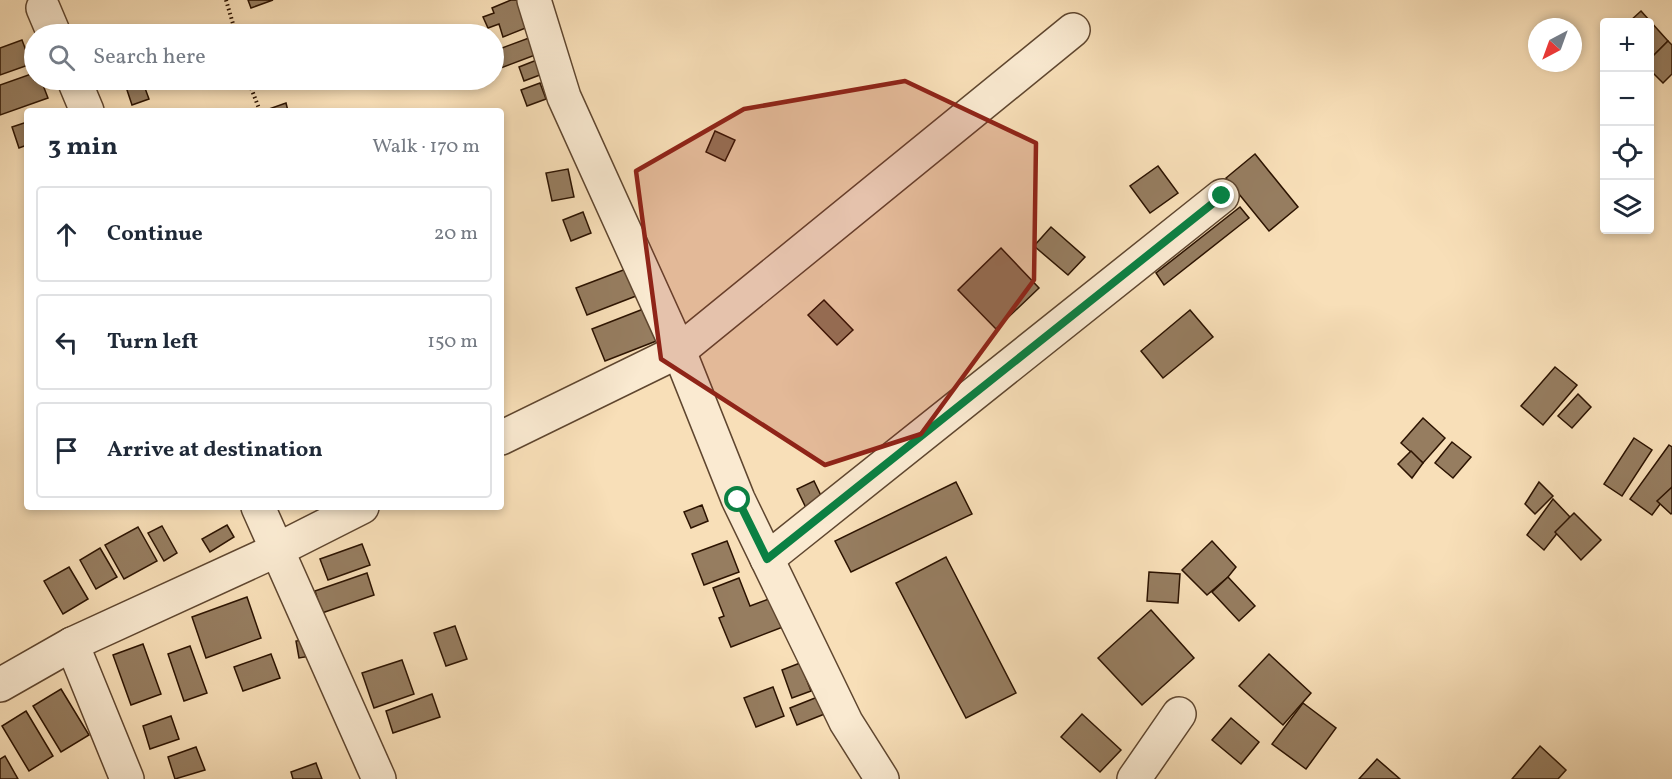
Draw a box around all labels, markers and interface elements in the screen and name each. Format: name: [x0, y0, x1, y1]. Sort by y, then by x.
north arrow: [1528, 18, 1582, 72]
map controls: [1600, 18, 1654, 234]
button: +: [1600, 18, 1654, 72]
search box: [24, 24, 504, 90]
icon: search: [45, 41, 78, 74]
text: Search here: [93, 42, 206, 73]
button: −: [1600, 72, 1654, 126]
button: locate: [1600, 126, 1654, 180]
text: 3 min: [48, 129, 118, 165]
text: Walk · 170 m: [372, 133, 480, 161]
button: layers: [1600, 180, 1654, 234]
route end: [1208, 182, 1234, 208]
icon: ahead: [50, 218, 83, 251]
text: Continue: [107, 219, 203, 250]
text: 20 m: [434, 220, 478, 248]
icon: left: [50, 326, 83, 359]
text: Turn left: [107, 327, 198, 358]
text: 150 m: [427, 328, 478, 356]
icon: arrive: [50, 434, 83, 467]
text: Arrive at destination: [107, 435, 323, 466]
route start: [724, 486, 750, 512]

